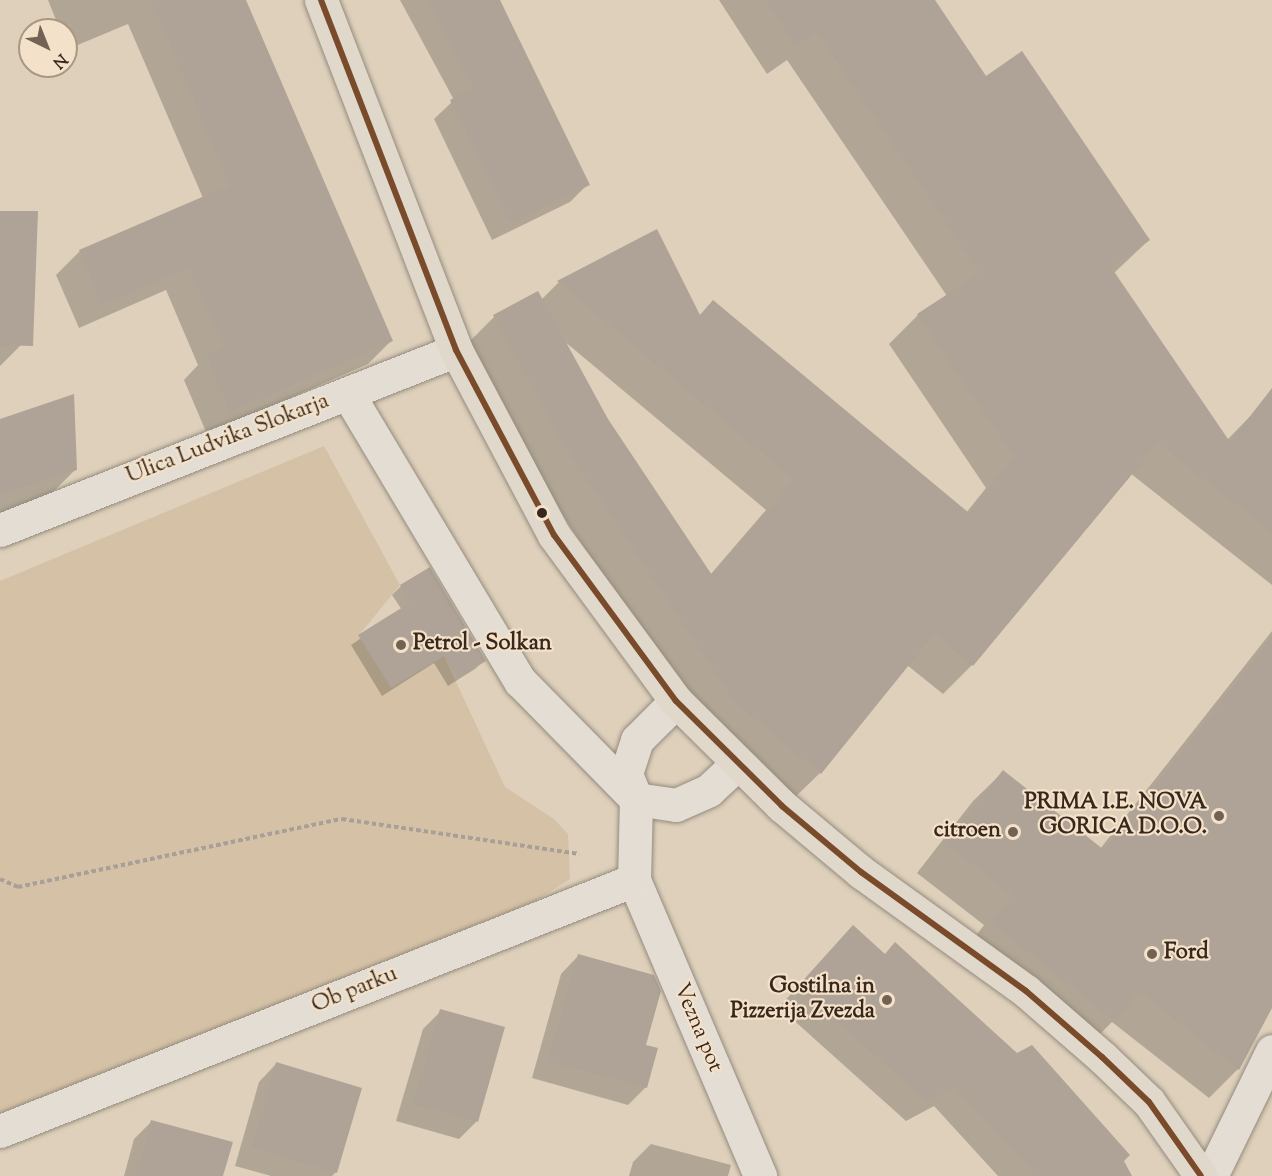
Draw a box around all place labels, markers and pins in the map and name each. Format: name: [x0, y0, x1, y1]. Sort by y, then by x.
unlabelled marker: [536, 507, 548, 519]
place label: Petrol - Solkan: [413, 632, 552, 658]
marker: Petrol - Solkan: [394, 638, 408, 652]
place label: PRIMA I.E. NOVA GORICA D.O.O.: [1024, 790, 1207, 842]
marker: PRIMA I.E. NOVA GORICA D.O.O.: [1212, 809, 1226, 823]
place label: citroen: [934, 819, 1001, 845]
marker: citroen: [1006, 825, 1020, 839]
place label: Ford: [1164, 941, 1209, 967]
marker: Ford: [1145, 947, 1159, 961]
place label: Gostilna in Pizzerija Zvezda: [730, 974, 875, 1026]
marker: Gostilna in Pizzerija Zvezda: [880, 993, 894, 1007]

